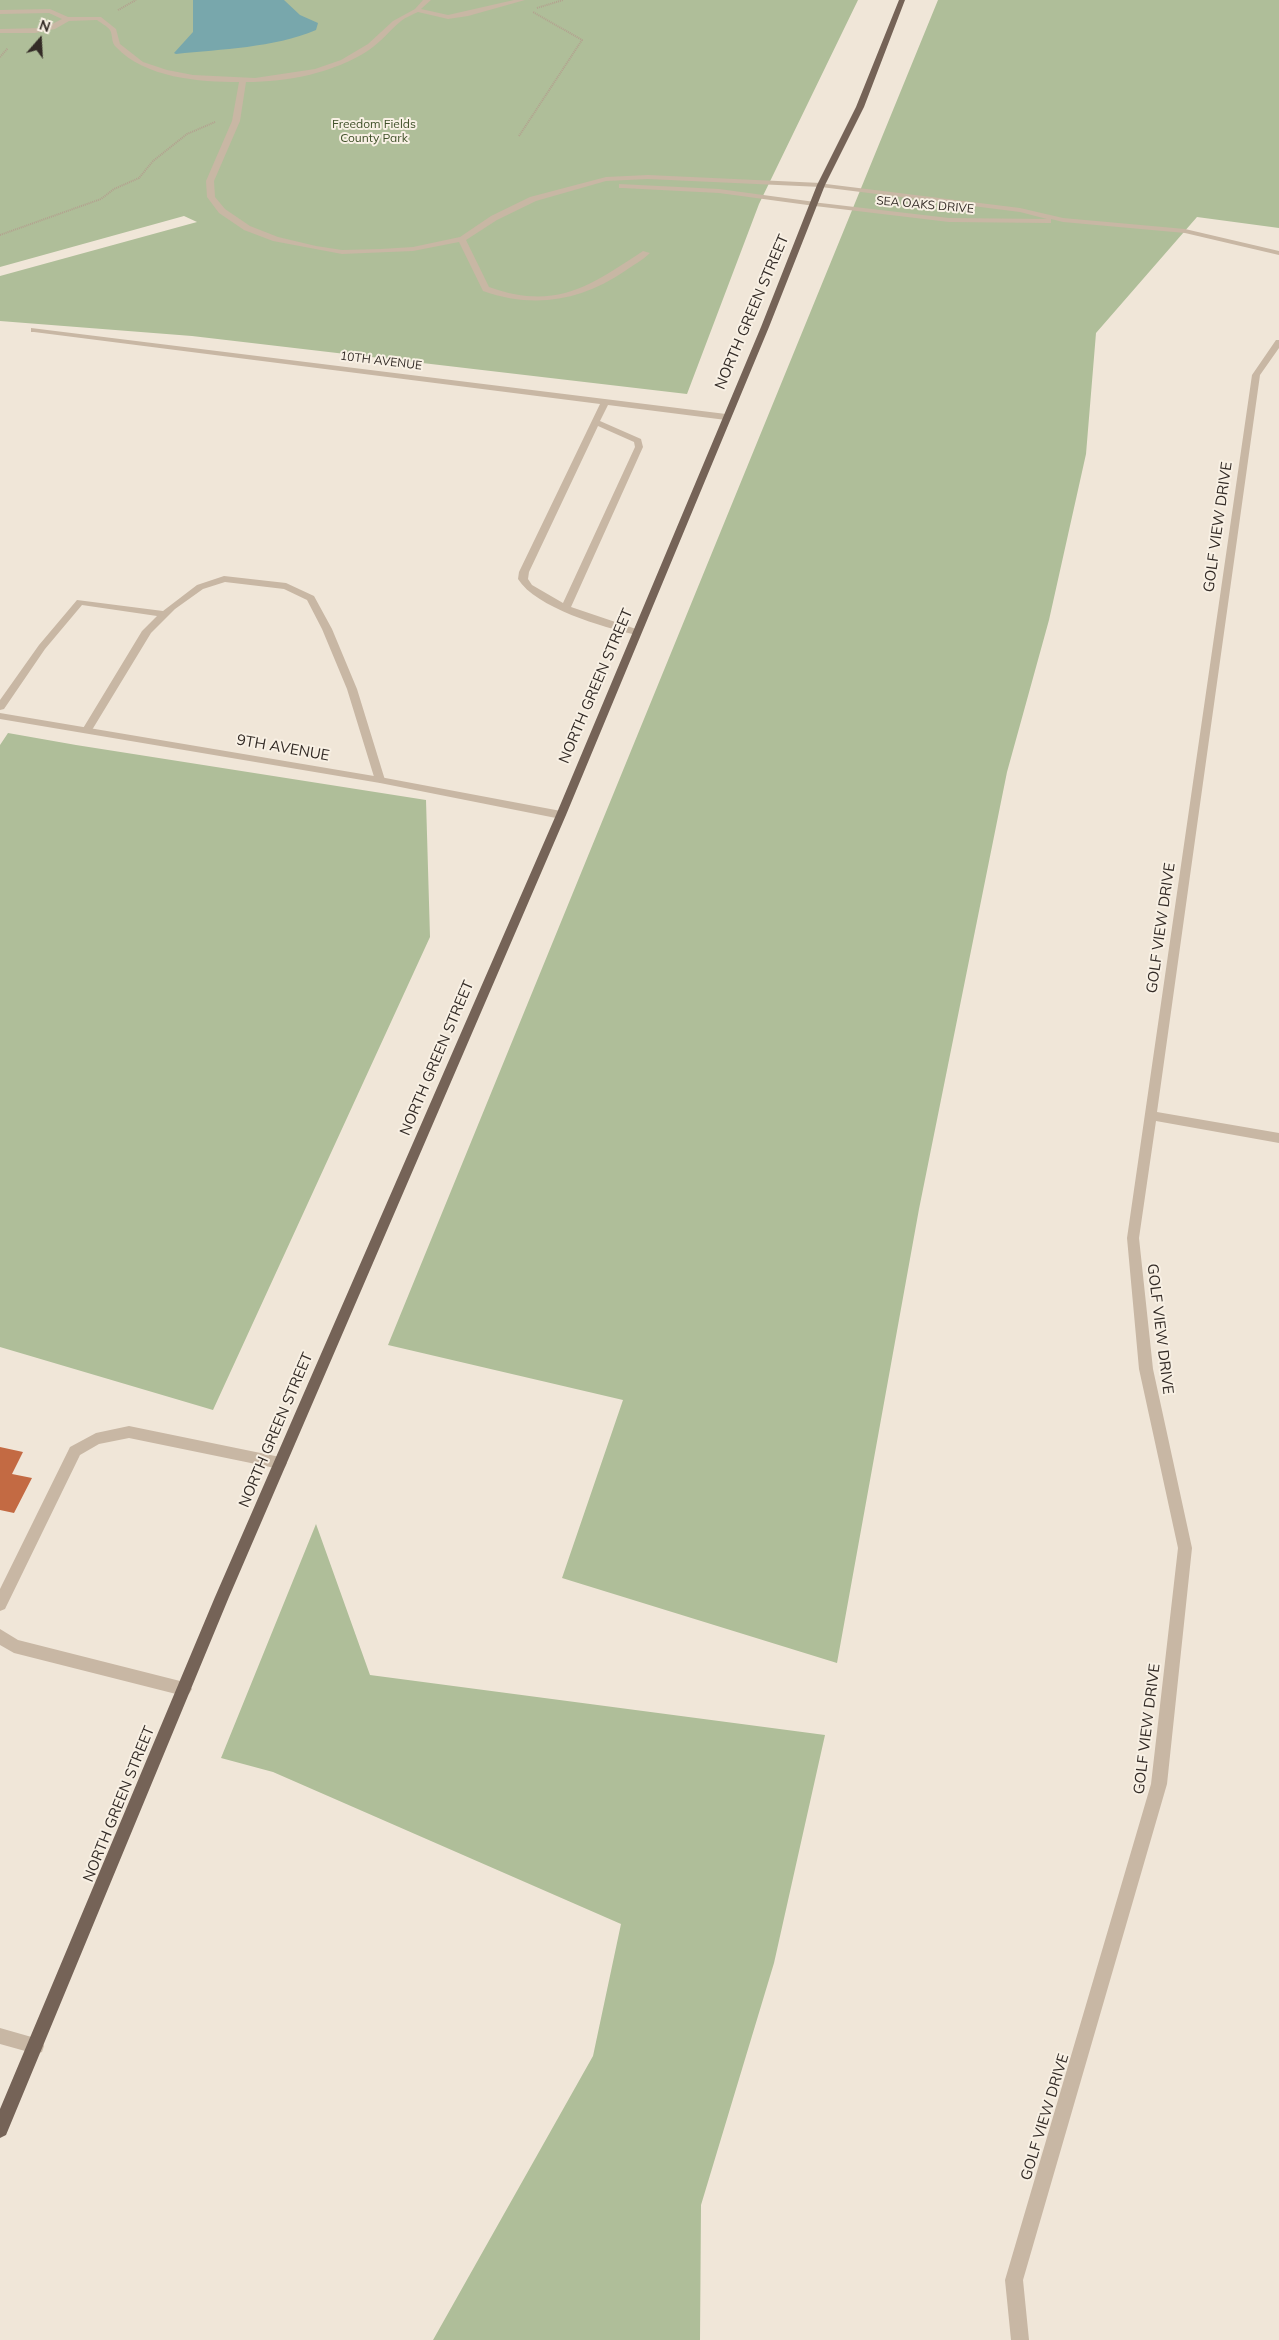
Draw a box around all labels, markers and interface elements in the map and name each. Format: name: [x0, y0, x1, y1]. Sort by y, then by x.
north arrow: [15, 15, 65, 65]
text: N: [37, 16, 53, 36]
park label: Freedom Fields County Park: [332, 117, 416, 145]
street label: SEA OAKS DRIVE: [876, 194, 974, 216]
street label: NORTH GREEN STREET: [711, 232, 793, 392]
street label: 10TH AVENUE: [339, 349, 423, 373]
street label: GOLF VIEW DRIVE: [1200, 461, 1236, 593]
street label: NORTH GREEN STREET: [555, 606, 637, 766]
street label: 9TH AVENUE: [235, 731, 331, 765]
street label: GOLF VIEW DRIVE: [1143, 862, 1179, 994]
street label: NORTH GREEN STREET: [396, 978, 478, 1138]
street label: GOLF VIEW DRIVE: [1143, 1263, 1177, 1395]
street label: NORTH GREEN STREET: [235, 1350, 317, 1510]
street label: GOLF VIEW DRIVE: [1130, 1663, 1164, 1795]
street label: NORTH GREEN STREET: [79, 1723, 159, 1885]
street label: GOLF VIEW DRIVE: [1017, 2051, 1073, 2183]

